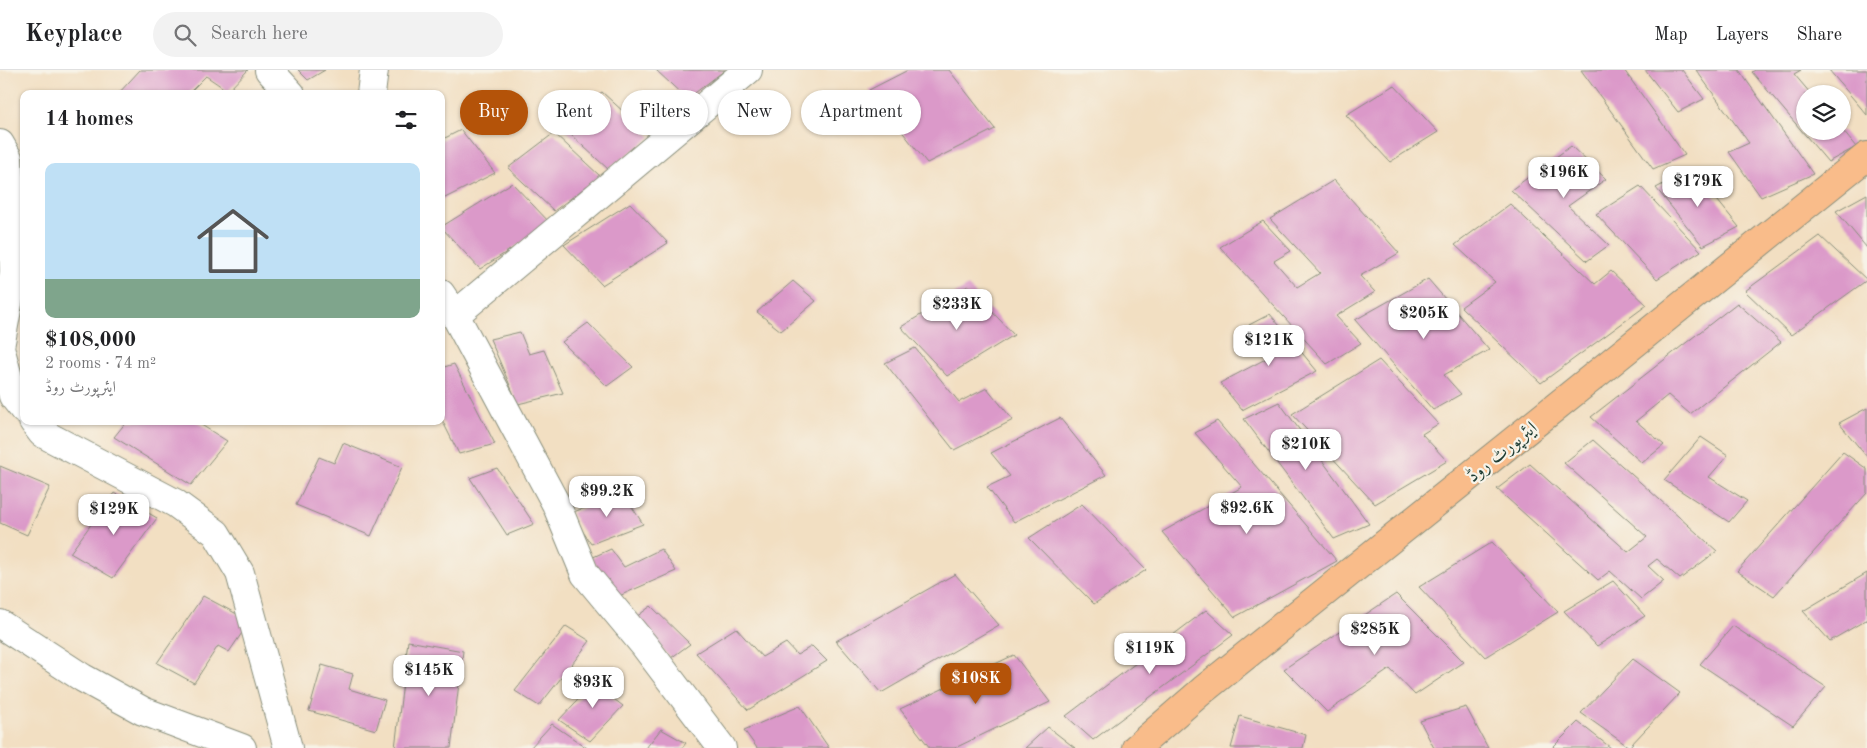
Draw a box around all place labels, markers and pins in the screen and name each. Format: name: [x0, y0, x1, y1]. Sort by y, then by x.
pin: $196K: [1529, 156, 1599, 199]
pin: $179K: [1663, 166, 1733, 208]
pin: $233K: [922, 288, 992, 331]
pin: $205K: [1389, 298, 1459, 340]
pin: $121K: [1234, 324, 1304, 367]
pin: $210K: [1271, 428, 1341, 471]
pin: $99.2K: [566, 476, 648, 518]
pin: $92.6K: [1206, 492, 1288, 535]
pin: $129K: [79, 494, 149, 536]
pin: $285K: [1340, 614, 1410, 656]
pin: $119K: [1115, 632, 1185, 675]
pin: $145K: [394, 654, 464, 697]
pin: $108K: [941, 662, 1011, 705]
pin: $93K: [563, 666, 623, 709]

